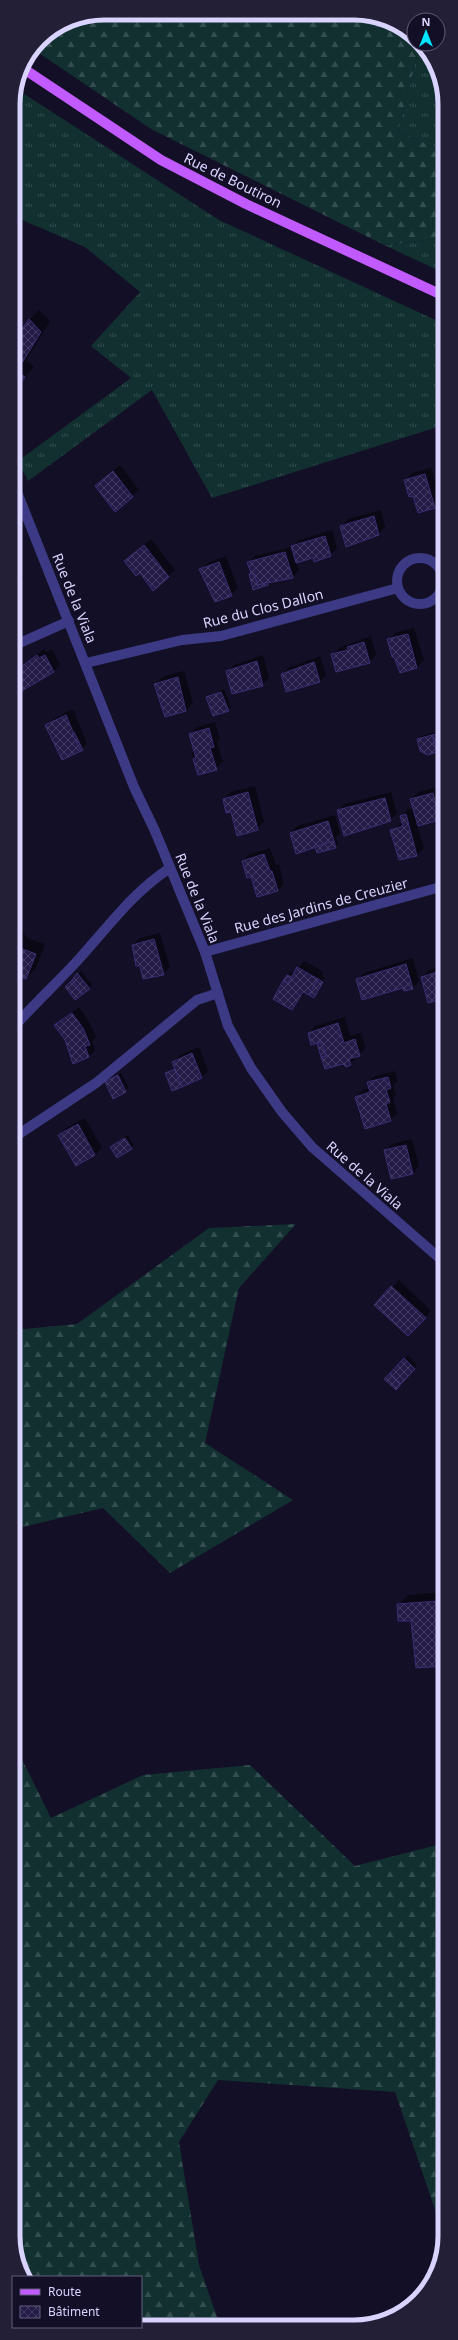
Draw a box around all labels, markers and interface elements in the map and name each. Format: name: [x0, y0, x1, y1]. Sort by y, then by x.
north arrow: [406, 12, 446, 52]
text: N: [422, 14, 430, 29]
street label: Rue de Boutiron: [181, 148, 285, 212]
street label: Rue de la Viala: [48, 550, 102, 646]
street label: Rue du Clos Dallon: [201, 584, 325, 632]
street label: Rue de la Viala: [171, 850, 225, 946]
street label: Rue des Jardins de Creuzier: [232, 873, 410, 937]
street label: Rue de la Viala: [323, 1137, 407, 1213]
legend: [12, 2276, 142, 2328]
text: Route: [48, 2283, 81, 2300]
text: Bâtiment: [48, 2303, 100, 2320]

